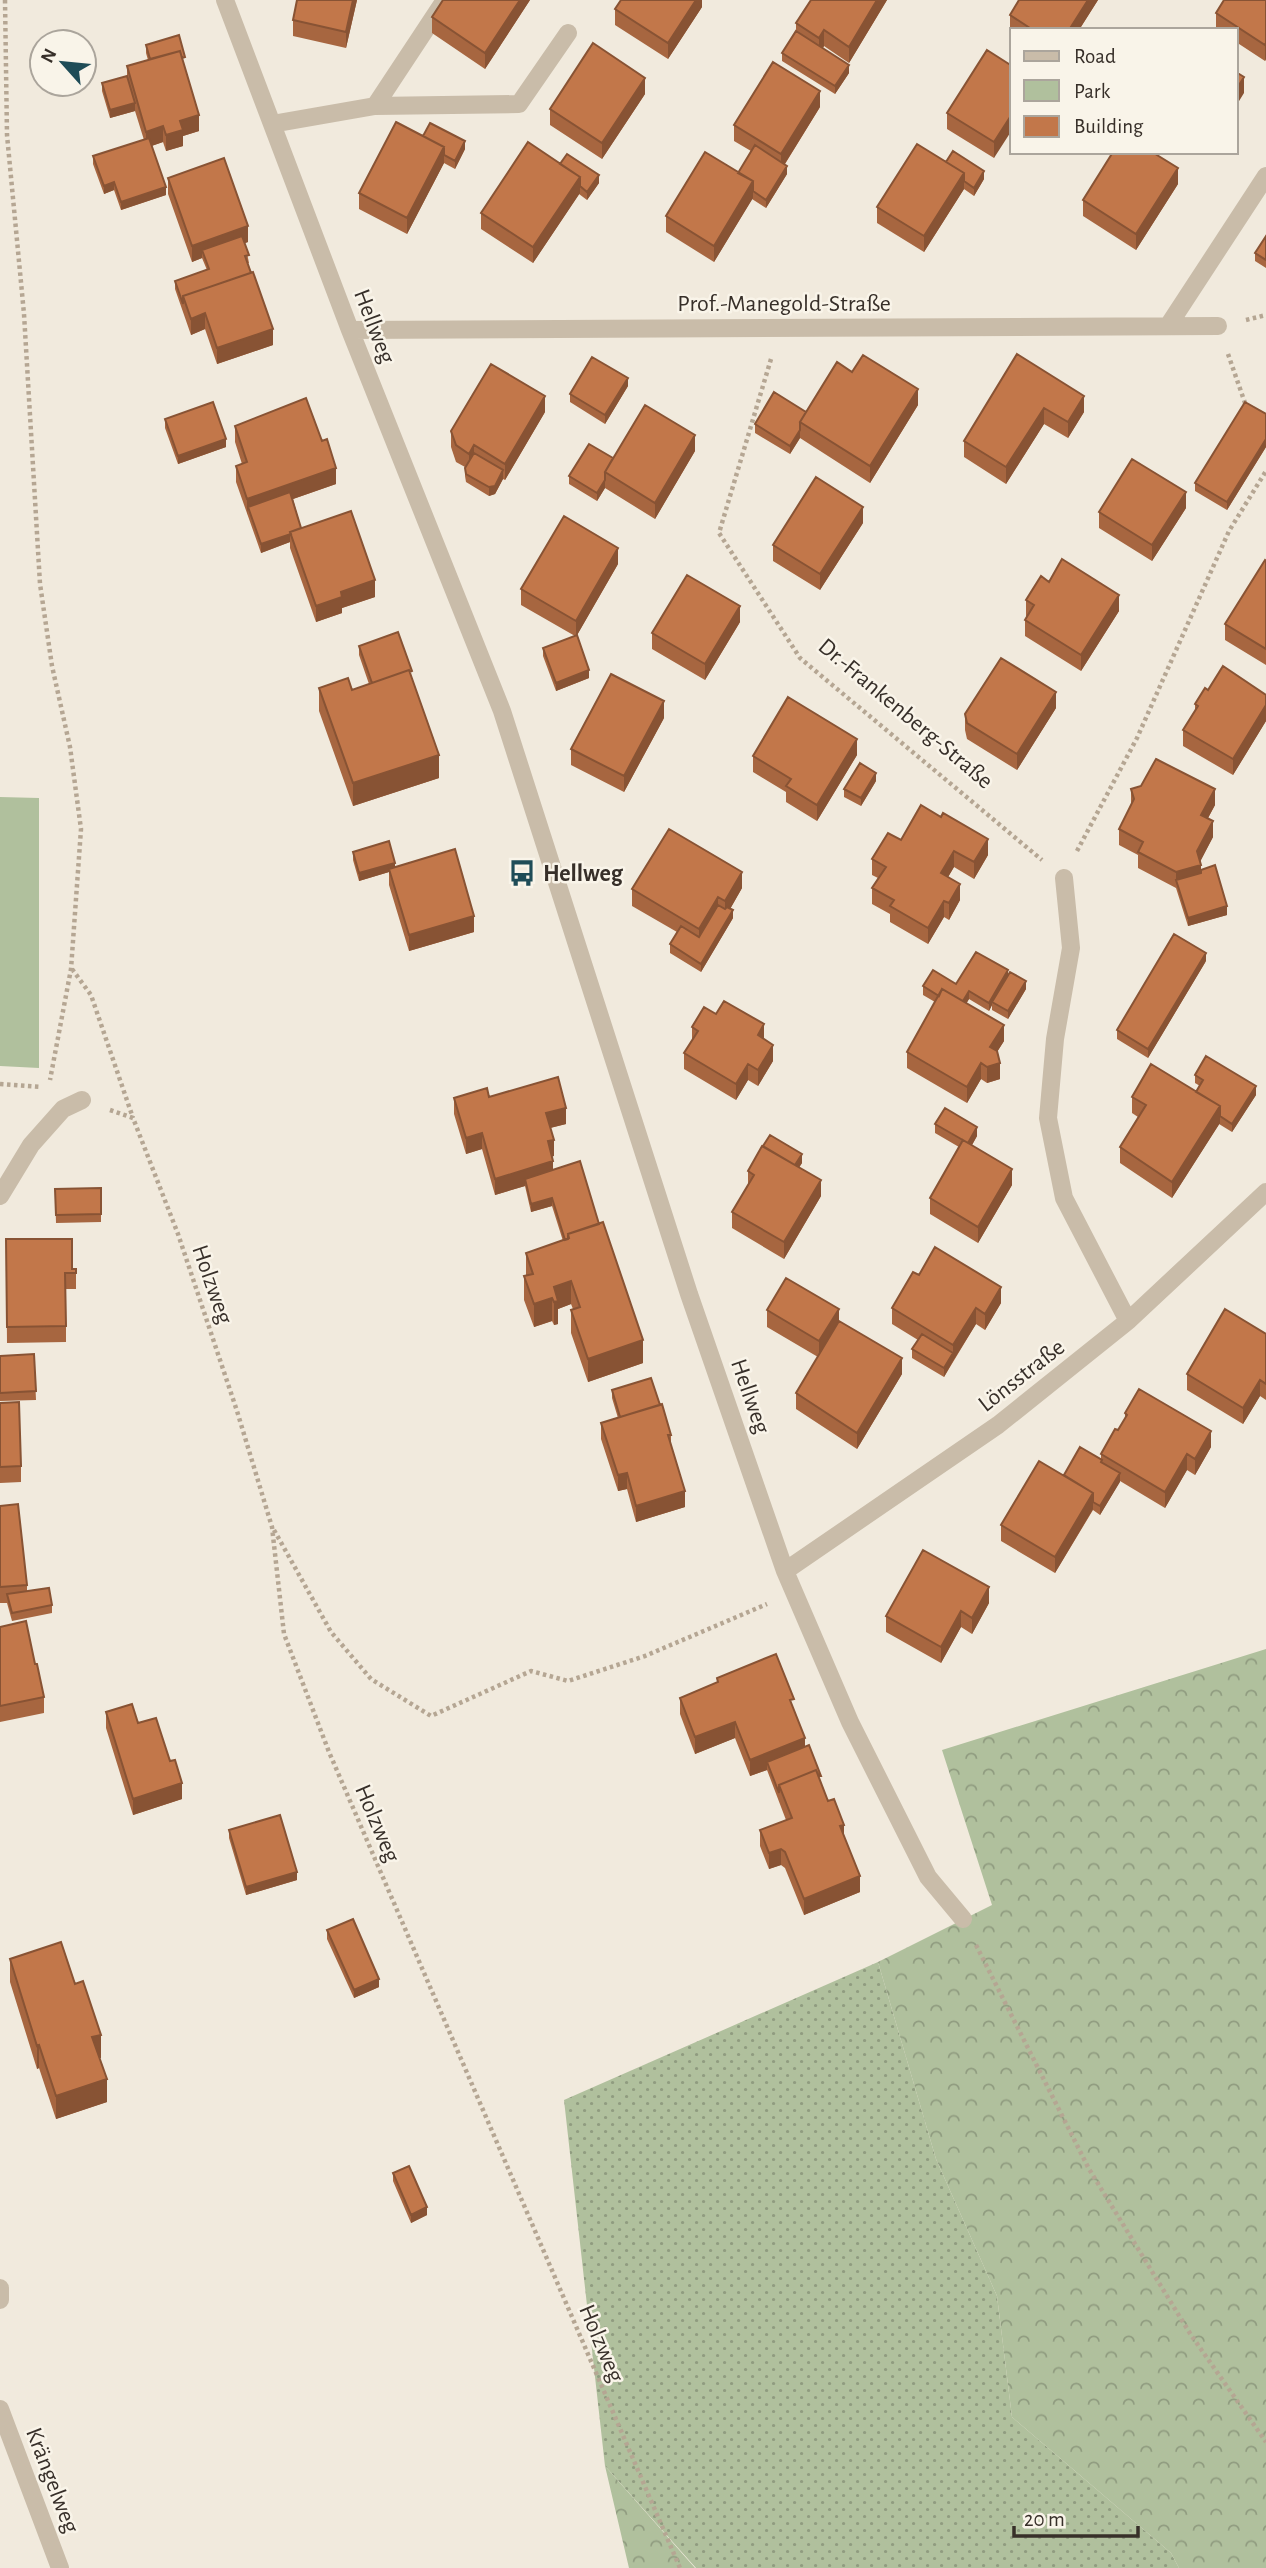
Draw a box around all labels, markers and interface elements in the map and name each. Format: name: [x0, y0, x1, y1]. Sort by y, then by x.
north arrow: [28, 28, 98, 98]
legend: [1010, 28, 1238, 154]
text: N: [38, 46, 61, 66]
text: Road: [1074, 46, 1116, 67]
text: Park: [1074, 81, 1111, 102]
text: Building: [1074, 116, 1144, 137]
street label: Hellweg: [349, 286, 399, 367]
street label: Prof.-Manegold-Straße: [677, 292, 891, 316]
street label: Dr.-Frankenberg-Straße: [813, 634, 997, 794]
bus stop icon: Hellweg: [507, 858, 537, 888]
place label: Hellweg: [543, 862, 624, 886]
street label: Holzweg: [187, 1242, 237, 1327]
street label: Lönsstraße: [974, 1335, 1069, 1417]
street label: Hellweg: [726, 1356, 774, 1437]
street label: Holzweg: [350, 1781, 404, 1866]
street label: Holzweg: [574, 2301, 628, 2386]
street label: Krängelweg: [21, 2424, 83, 2537]
scale bar: [1014, 2494, 1138, 2538]
text: 20 m: [1024, 2509, 1065, 2530]

